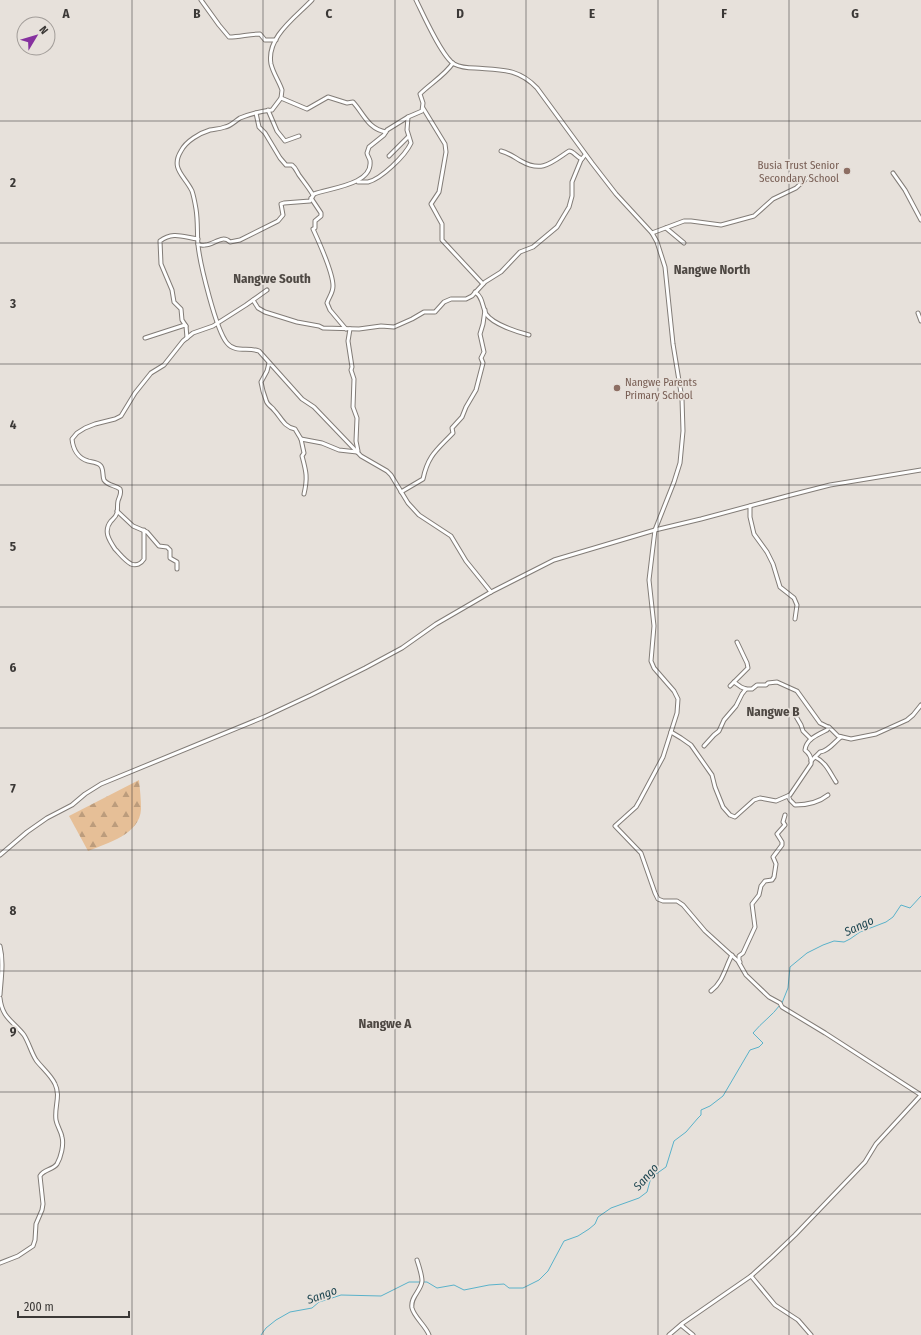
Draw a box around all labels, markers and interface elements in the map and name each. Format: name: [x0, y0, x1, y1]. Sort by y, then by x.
text: A: [61, 6, 70, 21]
text: B: [193, 6, 201, 21]
text: C: [326, 6, 333, 21]
text: D: [456, 6, 464, 21]
text: E: [589, 6, 595, 21]
text: F: [721, 6, 727, 21]
text: G: [851, 6, 859, 21]
north arrow: [16, 16, 56, 56]
text: N: [36, 24, 51, 37]
place label: Busia Trust Senior Secondary School: [757, 159, 839, 185]
marker: Busia Trust Senior Secondary School: [842, 166, 852, 176]
text: 2: [9, 175, 16, 190]
district label: Nangwe North: [674, 262, 750, 277]
district label: Nangwe South: [233, 271, 311, 286]
text: 3: [9, 296, 16, 311]
place label: Nangwe Parents Primary School: [625, 376, 697, 402]
marker: Nangwe Parents Primary School: [612, 383, 622, 393]
text: 4: [10, 417, 17, 432]
text: 5: [10, 539, 16, 554]
text: 6: [10, 660, 17, 675]
district label: Nangwe B: [746, 704, 800, 719]
text: 7: [10, 781, 16, 796]
text: 8: [10, 903, 17, 918]
water label: Sango: [841, 913, 876, 939]
district label: Nangwe A: [359, 1016, 412, 1031]
text: 9: [10, 1024, 17, 1039]
water label: Sango: [630, 1161, 661, 1194]
water label: Sango: [304, 1283, 339, 1307]
scale bar: [18, 1293, 129, 1319]
text: 200 m: [24, 1300, 54, 1314]

